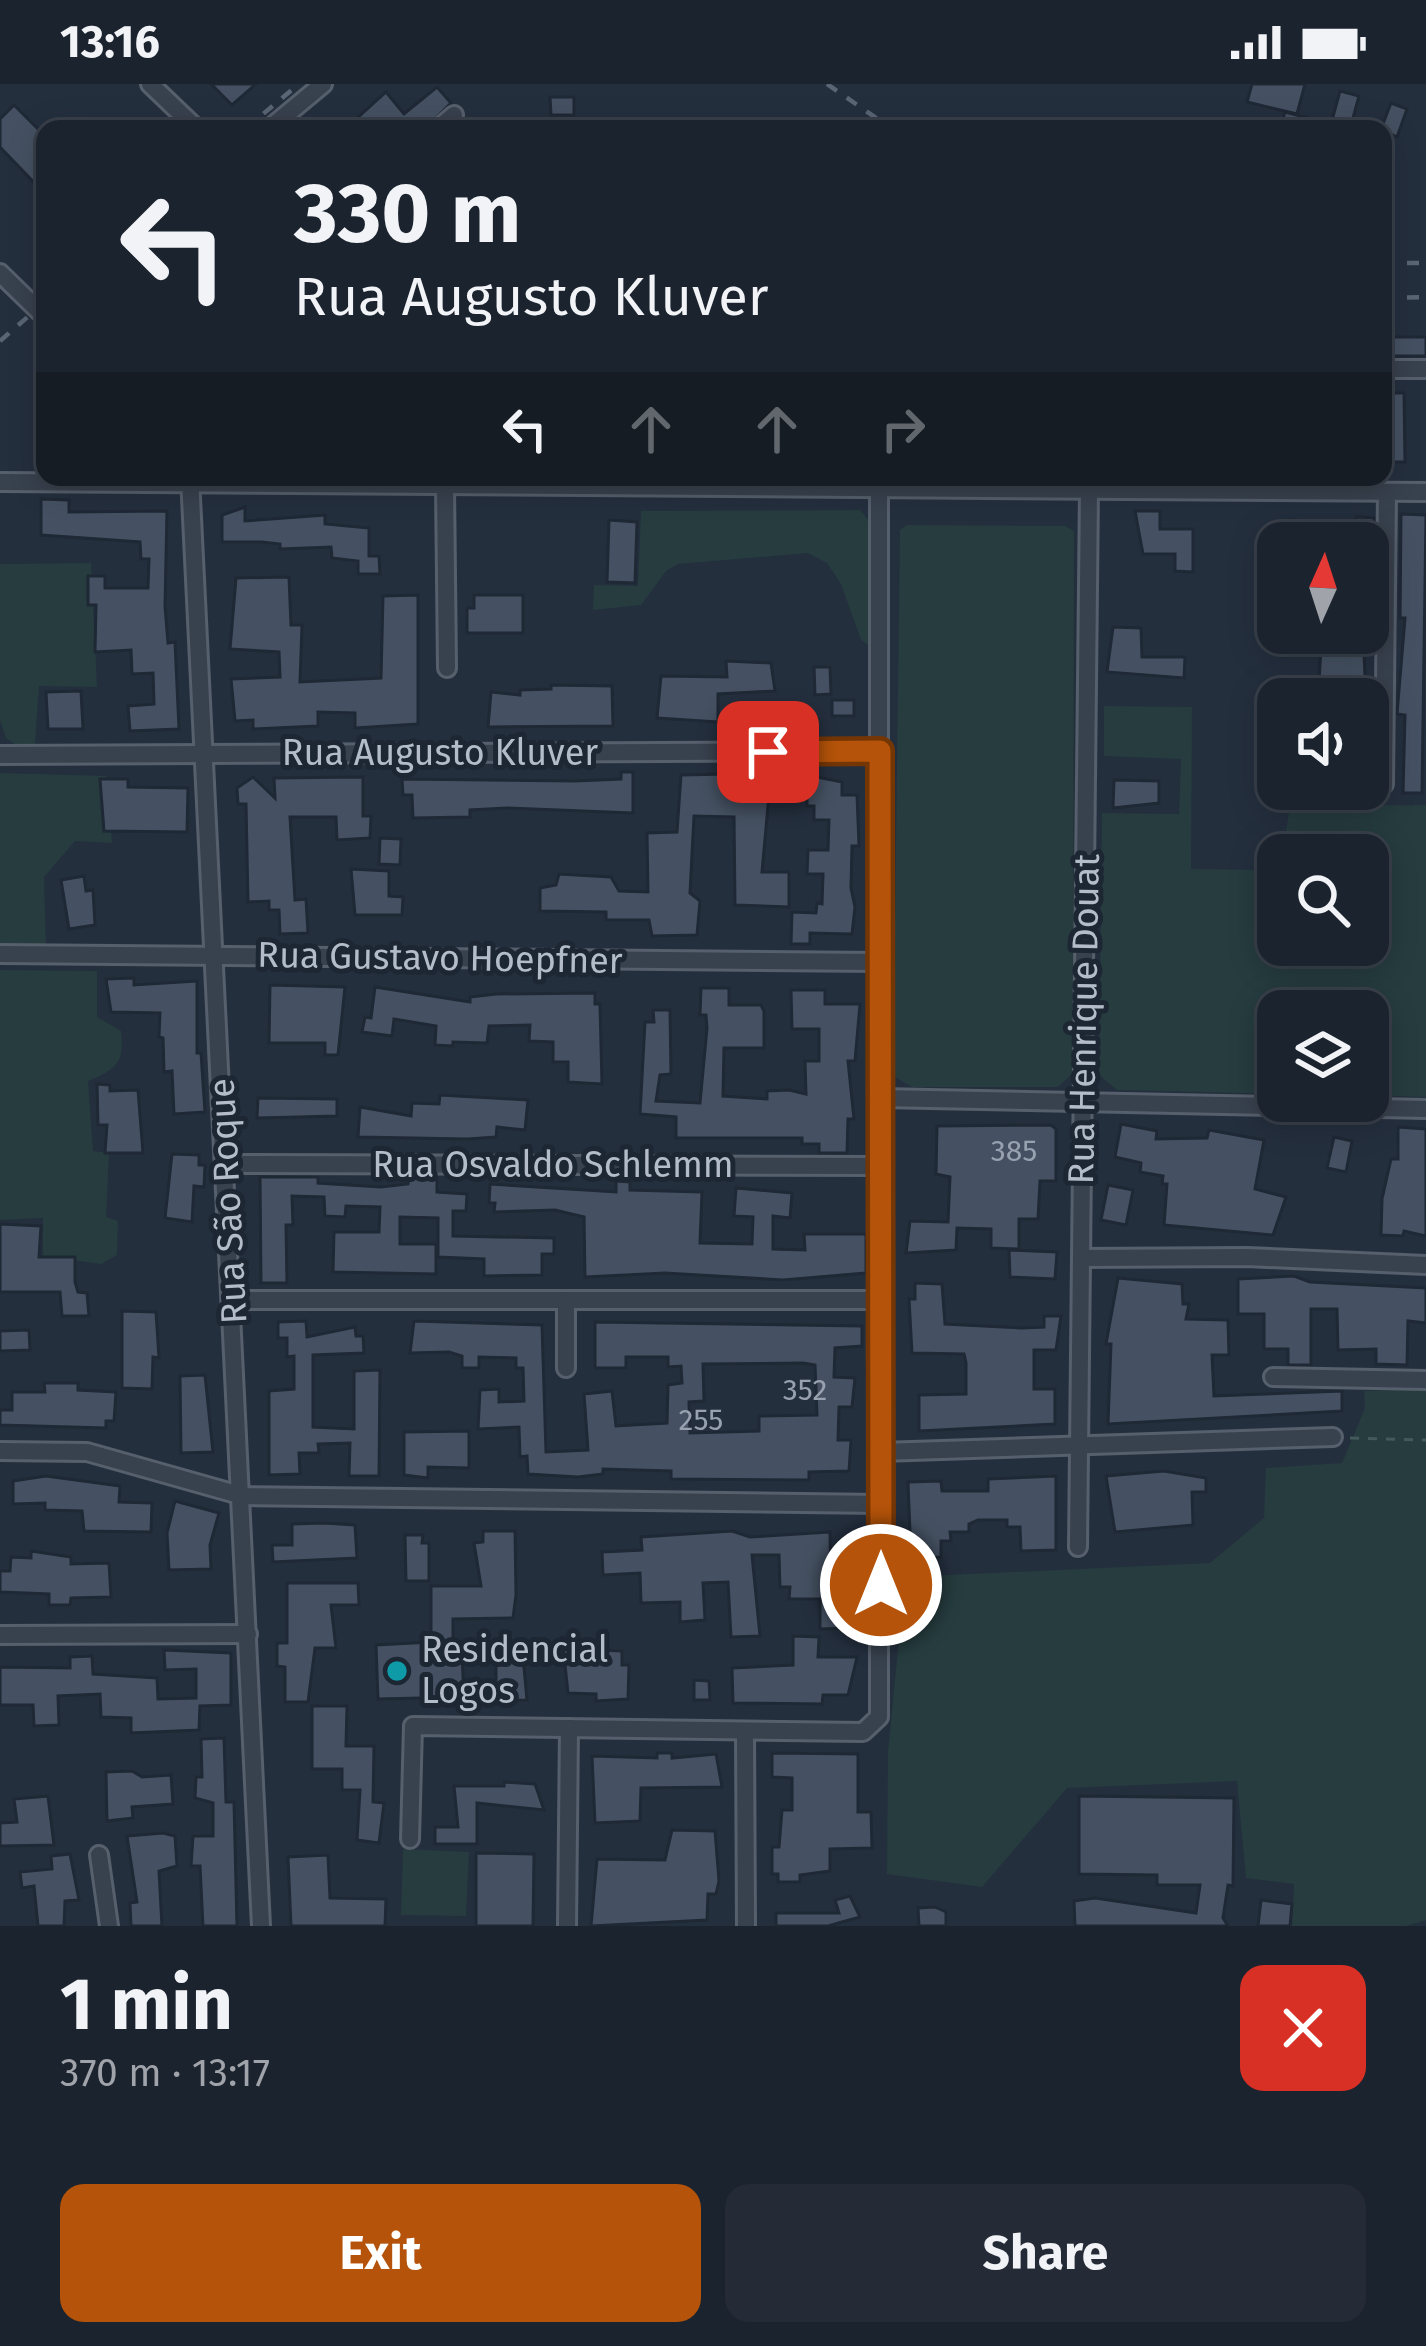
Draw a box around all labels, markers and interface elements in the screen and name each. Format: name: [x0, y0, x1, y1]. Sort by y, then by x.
text: 13:16: [60, 15, 160, 69]
text: 330 m: [294, 163, 521, 264]
icon: left: [96, 168, 252, 324]
text: Rua Augusto Kluver: [294, 265, 769, 329]
icon: left: [492, 396, 558, 462]
icon: ahead: [618, 396, 684, 462]
icon: ahead: [744, 396, 810, 462]
icon: right: [870, 396, 936, 462]
north arrow: [1257, 522, 1389, 654]
map controls: [1257, 522, 1389, 1122]
button: sound: [1257, 678, 1389, 810]
pin: [717, 701, 819, 803]
icon: arrive: [735, 719, 801, 785]
street label: Rua Augusto Kluver: [282, 731, 598, 775]
button: search: [1257, 834, 1389, 966]
street label: Rua Henrique Douat: [1059, 853, 1109, 1185]
street label: Rua Gustavo Hoepfner: [257, 933, 623, 983]
button: layers: [1257, 990, 1389, 1122]
street label: Rua São Roque: [200, 1077, 256, 1325]
house number: 385: [991, 1133, 1037, 1169]
street label: Rua Osvaldo Schlemm: [372, 1143, 734, 1187]
house number: 352: [783, 1372, 827, 1408]
house number: 255: [679, 1402, 723, 1438]
position arrow: [818, 1522, 944, 1648]
place label: Residencial Logos: [421, 1628, 608, 1713]
marker: Residencial Logos: [384, 1658, 410, 1684]
text: 1 min: [60, 1962, 233, 2048]
button: close: [1240, 1965, 1366, 2091]
text: 370 m · 13:17: [60, 2050, 270, 2096]
button: Exit: [60, 2184, 701, 2322]
button: Share: [725, 2184, 1366, 2322]

